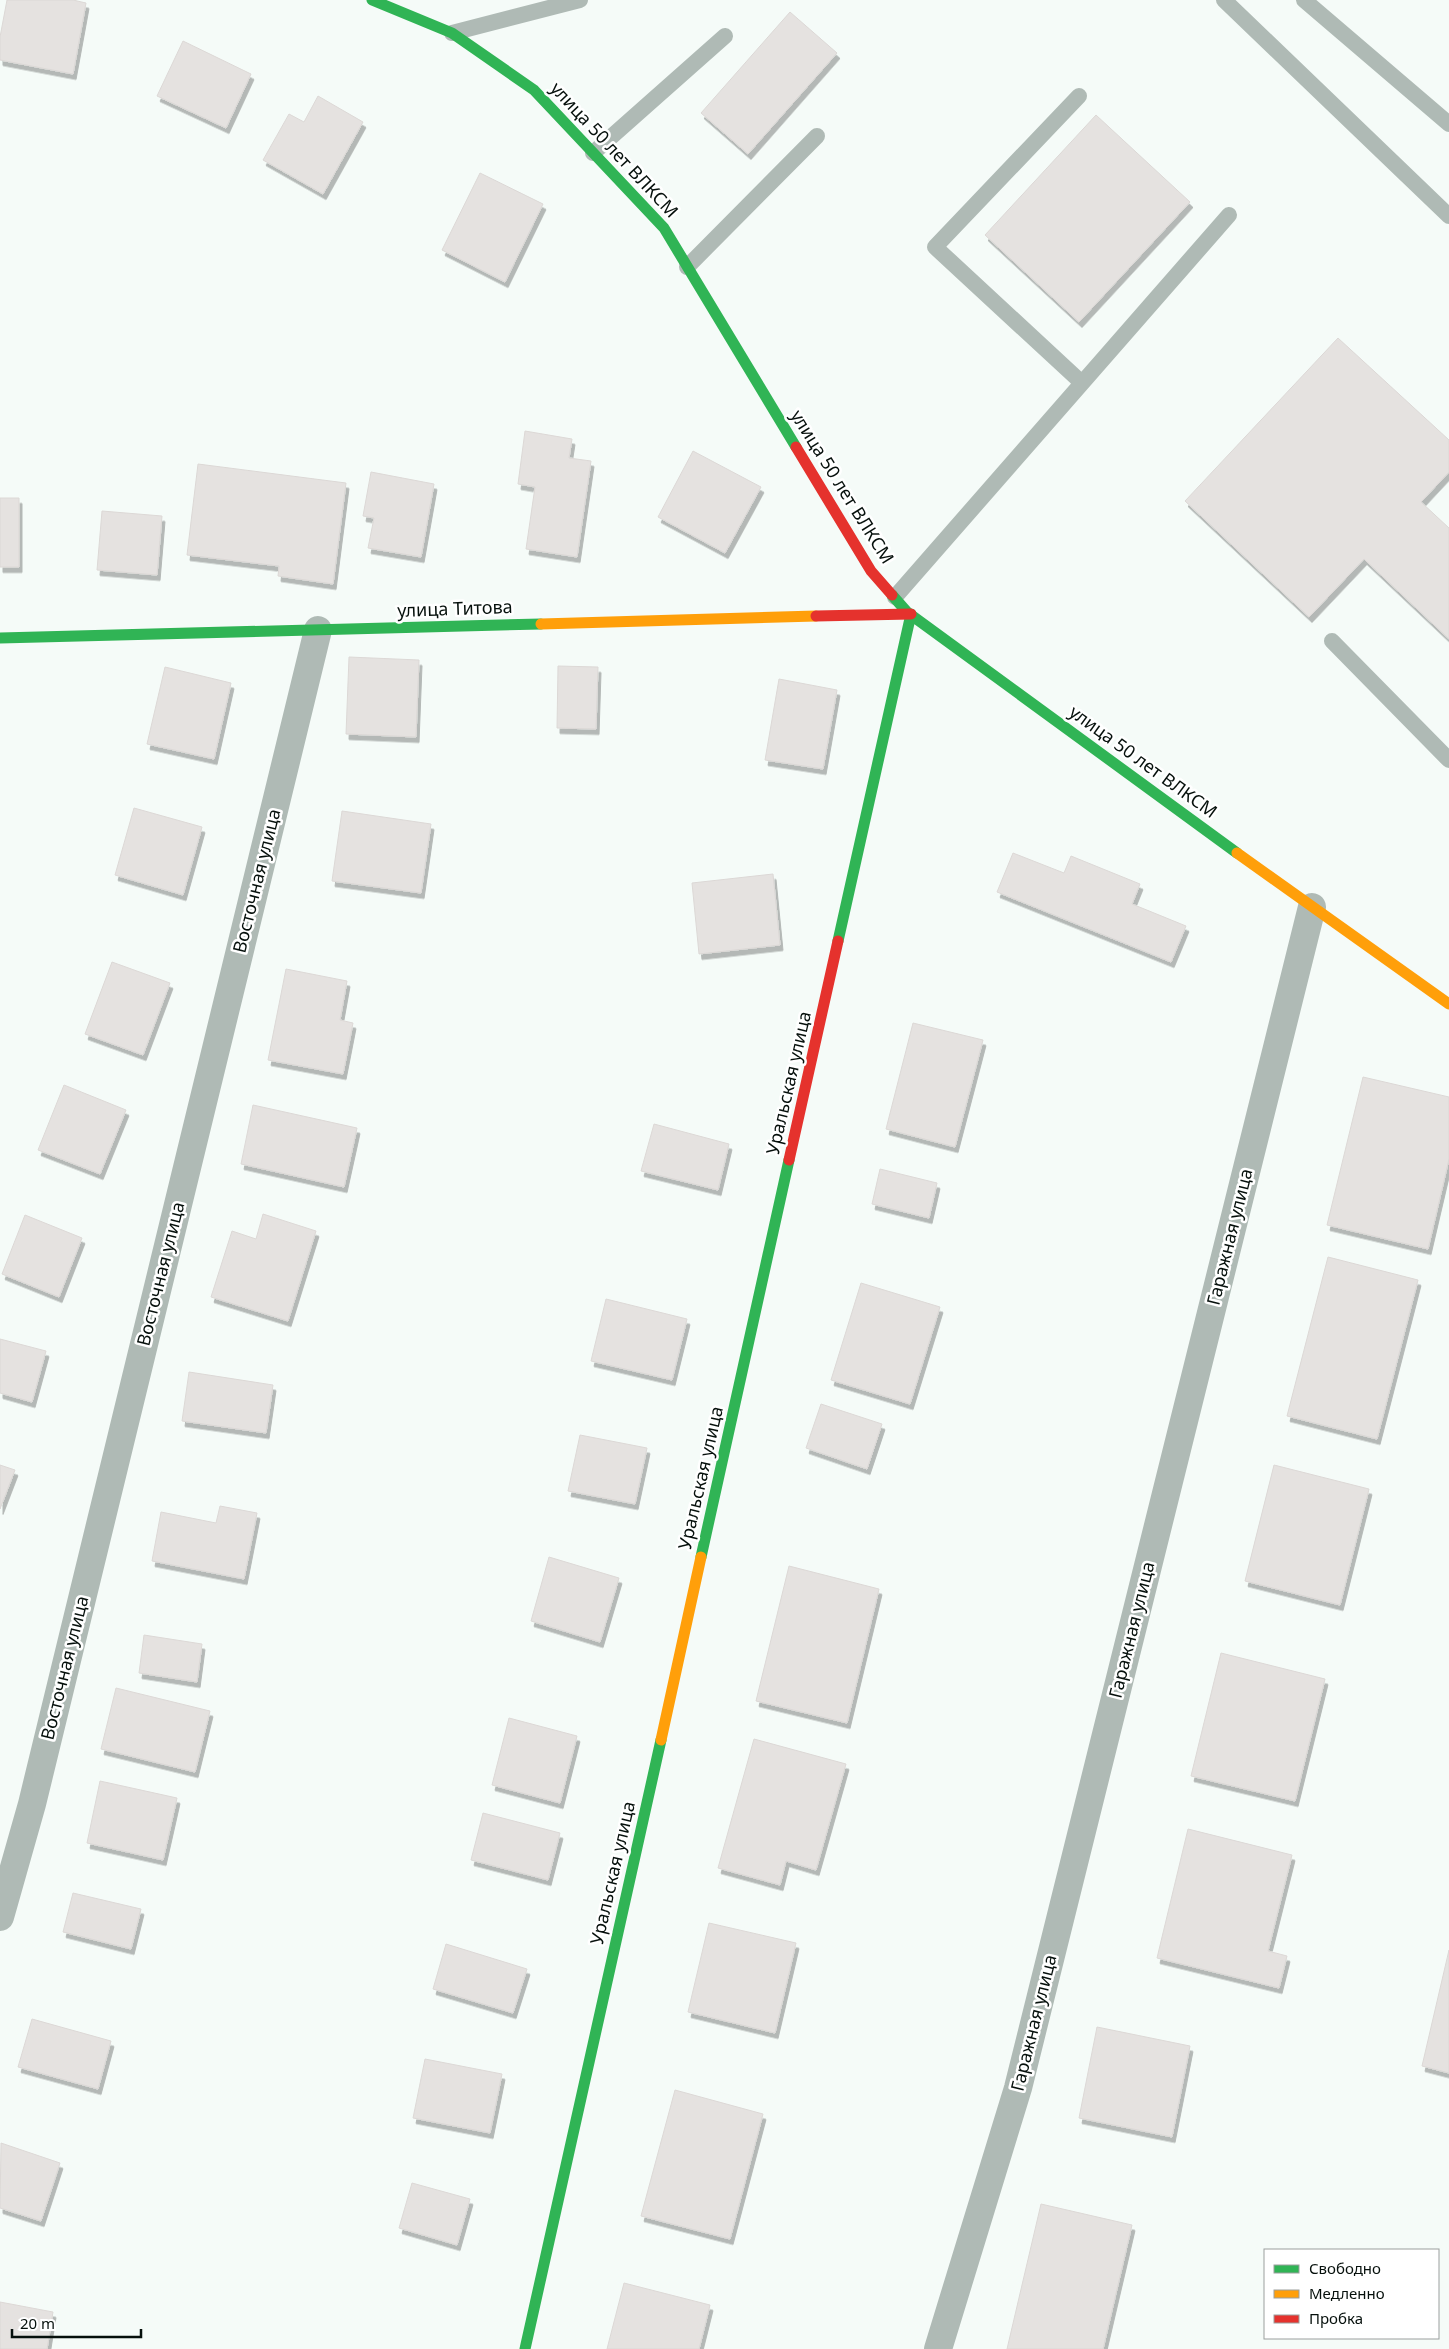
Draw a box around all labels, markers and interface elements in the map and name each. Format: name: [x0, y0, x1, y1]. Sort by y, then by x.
street label: улица 50 лет ВЛКСМ: [545, 76, 684, 222]
street label: улица 50 лет ВЛКСМ: [786, 405, 900, 568]
street label: улица Титова: [397, 594, 513, 622]
street label: улица 50 лет ВЛКСМ: [1065, 699, 1222, 823]
street label: Восточная улица: [227, 806, 286, 955]
street label: Уральская улица: [760, 1009, 816, 1157]
street label: Гаражная улица: [1200, 1166, 1258, 1308]
street label: Восточная улица: [131, 1199, 190, 1348]
street label: Уральская улица: [672, 1404, 728, 1552]
street label: Гаражная улица: [1102, 1559, 1160, 1701]
street label: Восточная улица: [35, 1593, 94, 1742]
street label: Уральская улица: [584, 1799, 640, 1947]
street label: Гаражная улица: [1004, 1952, 1062, 2094]
legend: [1264, 2249, 1439, 2339]
text: Свободно: [1309, 2258, 1381, 2278]
text: Медленно: [1309, 2283, 1385, 2303]
scale bar: [12, 2306, 141, 2338]
text: Пробка: [1309, 2308, 1363, 2328]
text: 20 m: [20, 2313, 55, 2333]

